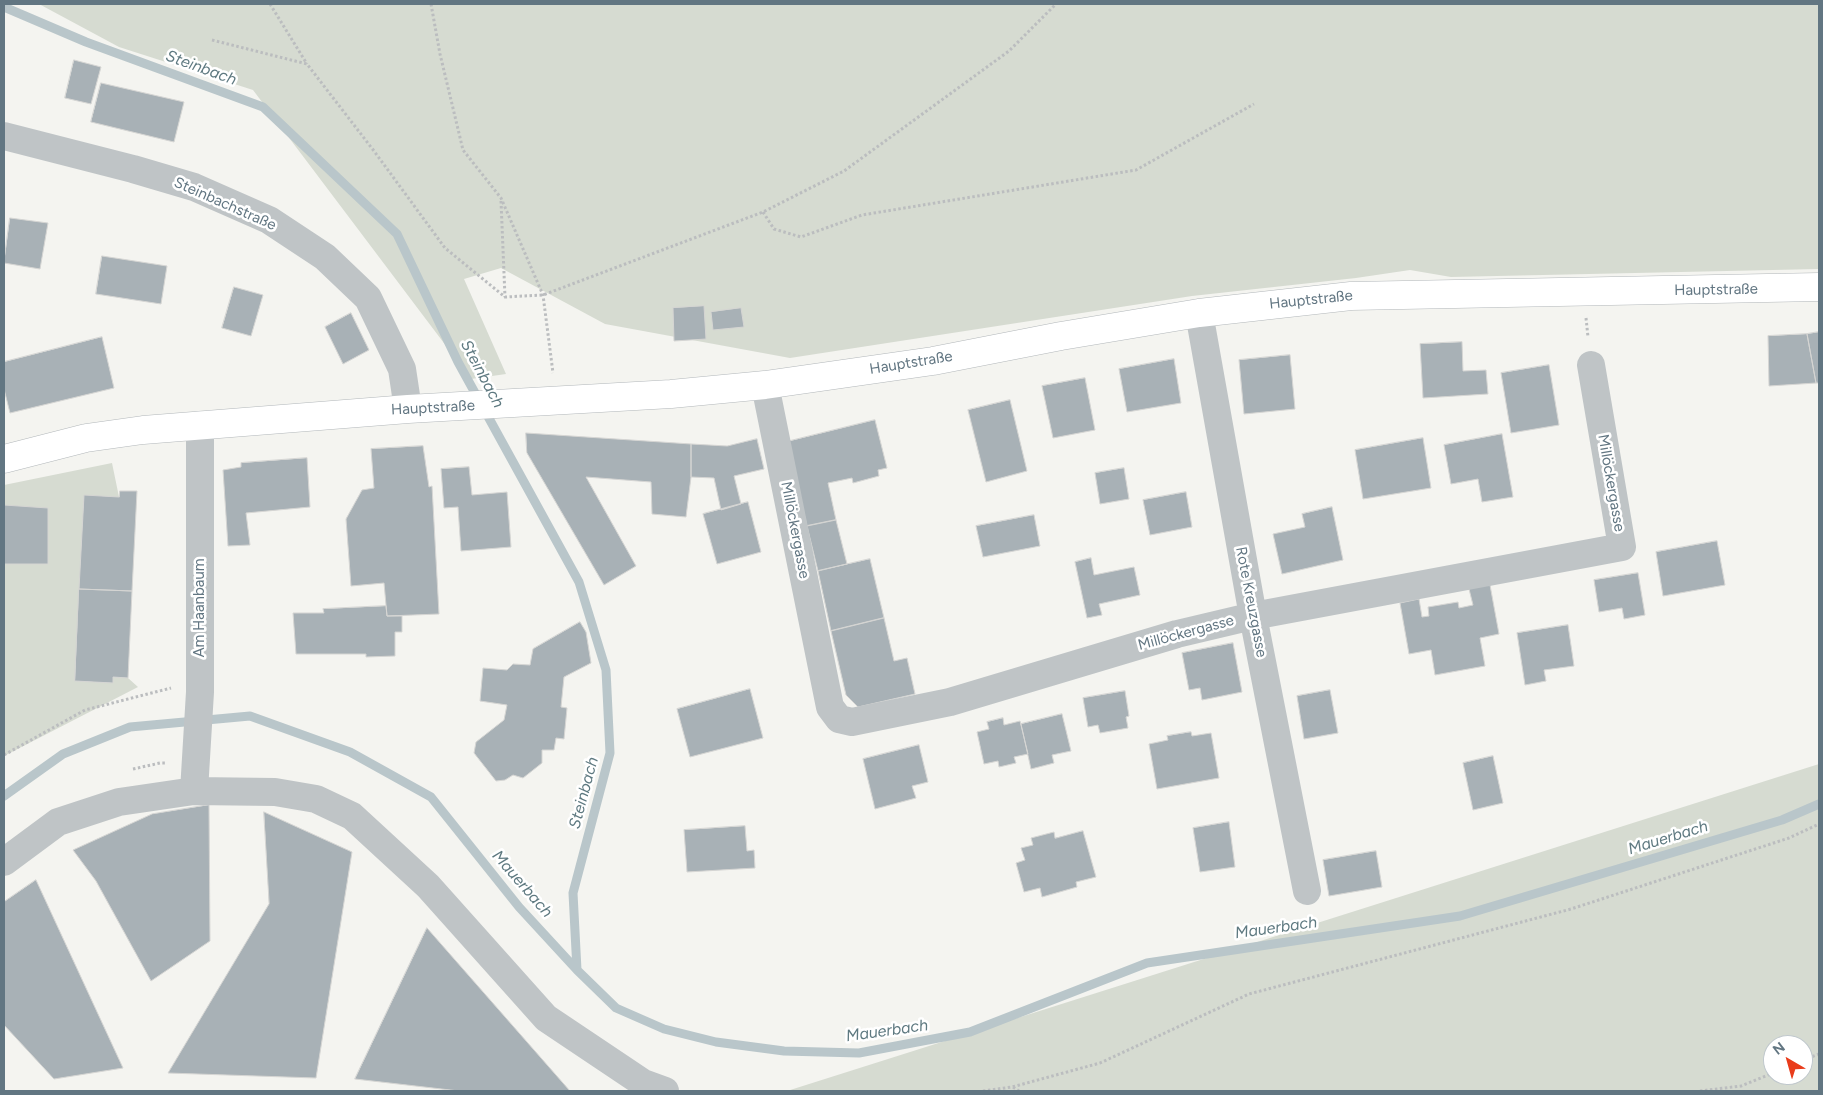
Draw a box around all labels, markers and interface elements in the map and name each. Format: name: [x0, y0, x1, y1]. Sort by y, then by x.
water label: Steinbach: [163, 46, 239, 90]
street label: Steinbachstraße: [171, 173, 279, 235]
street label: Hauptstraße: [1674, 280, 1758, 300]
street label: Hauptstraße: [1268, 287, 1354, 313]
water label: Steinbach: [456, 337, 508, 411]
street label: Hauptstraße: [868, 348, 954, 378]
street label: Hauptstraße: [391, 397, 475, 419]
street label: Millöckergasse: [1594, 433, 1628, 533]
street label: Millöckergasse: [777, 480, 813, 580]
street label: Rote Kreuzgasse: [1231, 545, 1271, 659]
street label: Am Haanbaum: [191, 558, 209, 658]
street label: Millöckergasse: [1136, 612, 1236, 654]
water label: Steinbach: [565, 755, 603, 831]
water label: Mauerbach: [1626, 817, 1710, 859]
water label: Mauerbach: [488, 847, 556, 921]
water label: Mauerbach: [1234, 913, 1318, 943]
water label: Mauerbach: [845, 1016, 929, 1046]
north arrow: [1763, 1035, 1813, 1085]
text: N: [1770, 1039, 1789, 1059]

